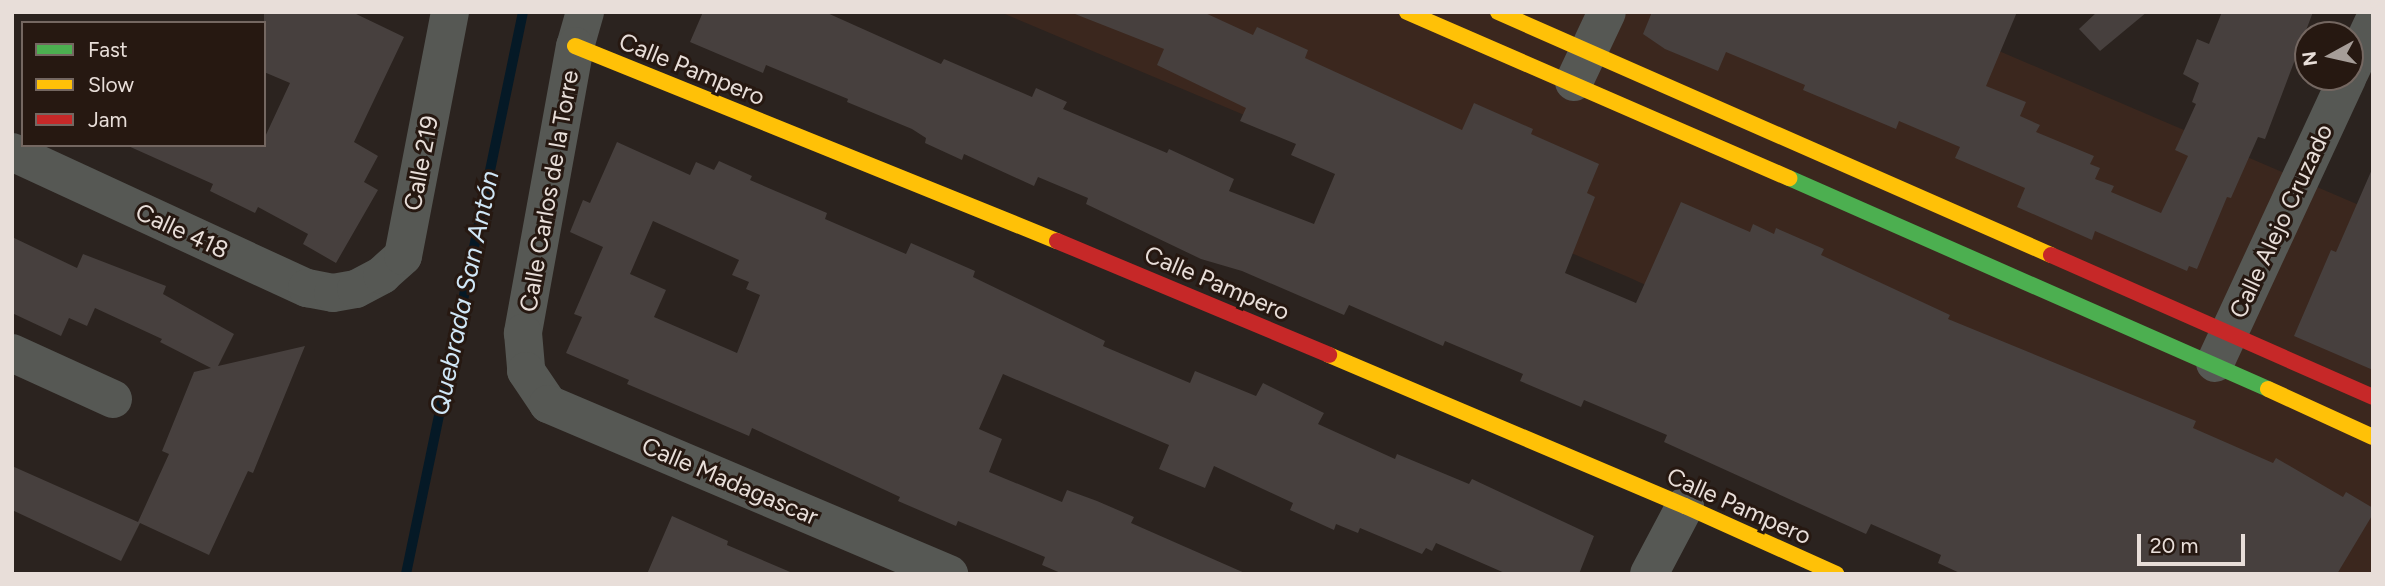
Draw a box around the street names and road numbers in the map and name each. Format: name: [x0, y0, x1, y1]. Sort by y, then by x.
street label: Calle Pampero: [615, 27, 769, 111]
street label: Calle Carlos de la Torre: [514, 68, 584, 314]
street label: Calle 219: [398, 113, 444, 213]
street label: Calle Alejo Cruzado: [2223, 119, 2339, 323]
street label: Calle 418: [131, 197, 233, 265]
street label: Calle Pampero: [1140, 240, 1294, 326]
street label: Calle Madagascar: [637, 431, 823, 531]
street label: Calle Pampero: [1662, 461, 1816, 551]

